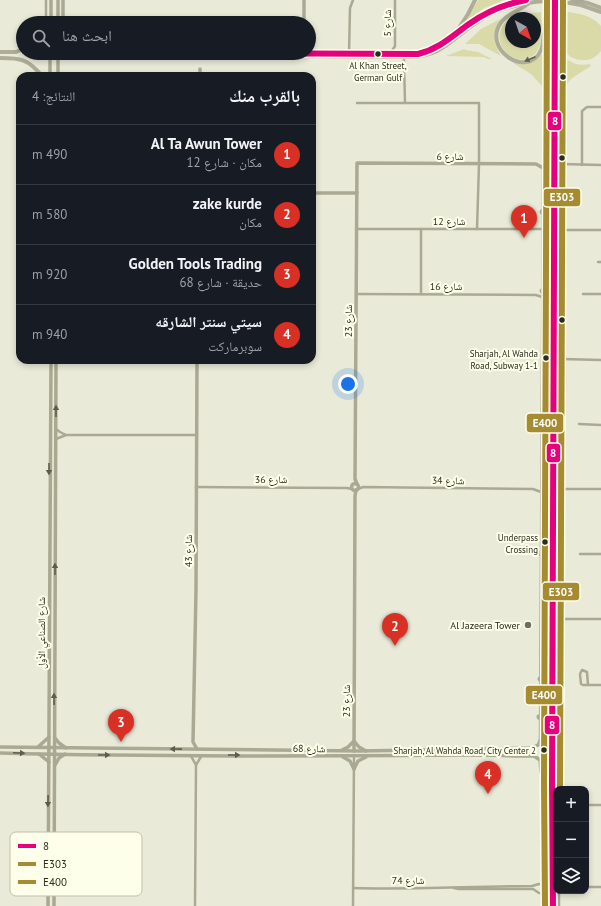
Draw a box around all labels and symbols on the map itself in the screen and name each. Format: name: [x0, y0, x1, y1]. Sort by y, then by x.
street label: شارع 5: [381, 9, 394, 37]
north arrow: [505, 12, 541, 48]
marker: Al Khan Street, German Gulf: [373, 49, 383, 59]
one-way arrow: [525, 56, 536, 62]
place label: Al Khan Street, German Gulf: [349, 60, 407, 83]
unlabelled marker: [558, 72, 568, 82]
line badge: 8: [547, 111, 562, 131]
text: 8: [552, 114, 558, 128]
street label: شارع 6: [436, 150, 464, 163]
unlabelled marker: [557, 153, 567, 163]
line badge: E303: [543, 188, 581, 207]
text: E303: [550, 190, 574, 204]
pin: 1: [511, 205, 537, 238]
street label: شارع 12: [433, 215, 466, 228]
street label: شارع 16: [430, 280, 463, 293]
street label: شارع 23: [342, 304, 355, 337]
unlabelled marker: [557, 315, 567, 325]
place label: Sharjah, Al Wahda Road, Subway 1-1: [470, 348, 538, 371]
marker: Sharjah, Al Wahda Road, Subway 1-1: [541, 353, 551, 363]
your location: [338, 374, 358, 394]
one-way arrow: [53, 404, 59, 417]
line badge: E400: [526, 413, 564, 433]
text: E400: [533, 416, 557, 430]
line badge: 8: [546, 443, 561, 463]
text: 8: [550, 446, 556, 460]
one-way arrow: [46, 463, 52, 476]
street label: شارع 36: [255, 473, 288, 486]
street label: شارع 34: [432, 474, 465, 487]
place label: Underpass Crossing: [498, 532, 538, 555]
street label: شارع 43: [182, 534, 195, 567]
marker: Underpass Crossing: [540, 537, 550, 547]
one-way arrow: [52, 562, 58, 575]
line badge: E303: [542, 582, 580, 601]
text: E303: [549, 585, 573, 599]
street label: شارع الصناعي الأول: [35, 596, 50, 669]
pin: 2: [382, 613, 408, 646]
place label: Al Jazeera Tower: [450, 619, 521, 632]
marker: Al Jazeera Tower: [523, 620, 533, 630]
street label: شارع 23: [340, 684, 353, 717]
line badge: E400: [525, 685, 563, 705]
text: E400: [532, 688, 556, 702]
one-way arrow: [51, 692, 57, 705]
pin: 3: [108, 709, 134, 742]
line badge: 8: [544, 715, 560, 735]
text: 8: [549, 718, 555, 732]
street label: شارع 68: [293, 742, 326, 755]
place label: Sharjah, Al Wahda Road, City Center 2: [393, 745, 536, 756]
marker: Sharjah, Al Wahda Road, City Center 2: [539, 745, 549, 755]
one-way arrow: [169, 746, 182, 752]
one-way arrow: [13, 750, 26, 756]
one-way arrow: [98, 752, 111, 758]
one-way arrow: [228, 752, 241, 758]
pin: 4: [475, 761, 501, 794]
one-way arrow: [45, 795, 51, 808]
legend: [10, 832, 142, 896]
text: 8: [43, 839, 49, 853]
text: E303: [43, 857, 67, 871]
street label: شارع 74: [392, 874, 425, 887]
text: E400: [43, 875, 67, 889]

